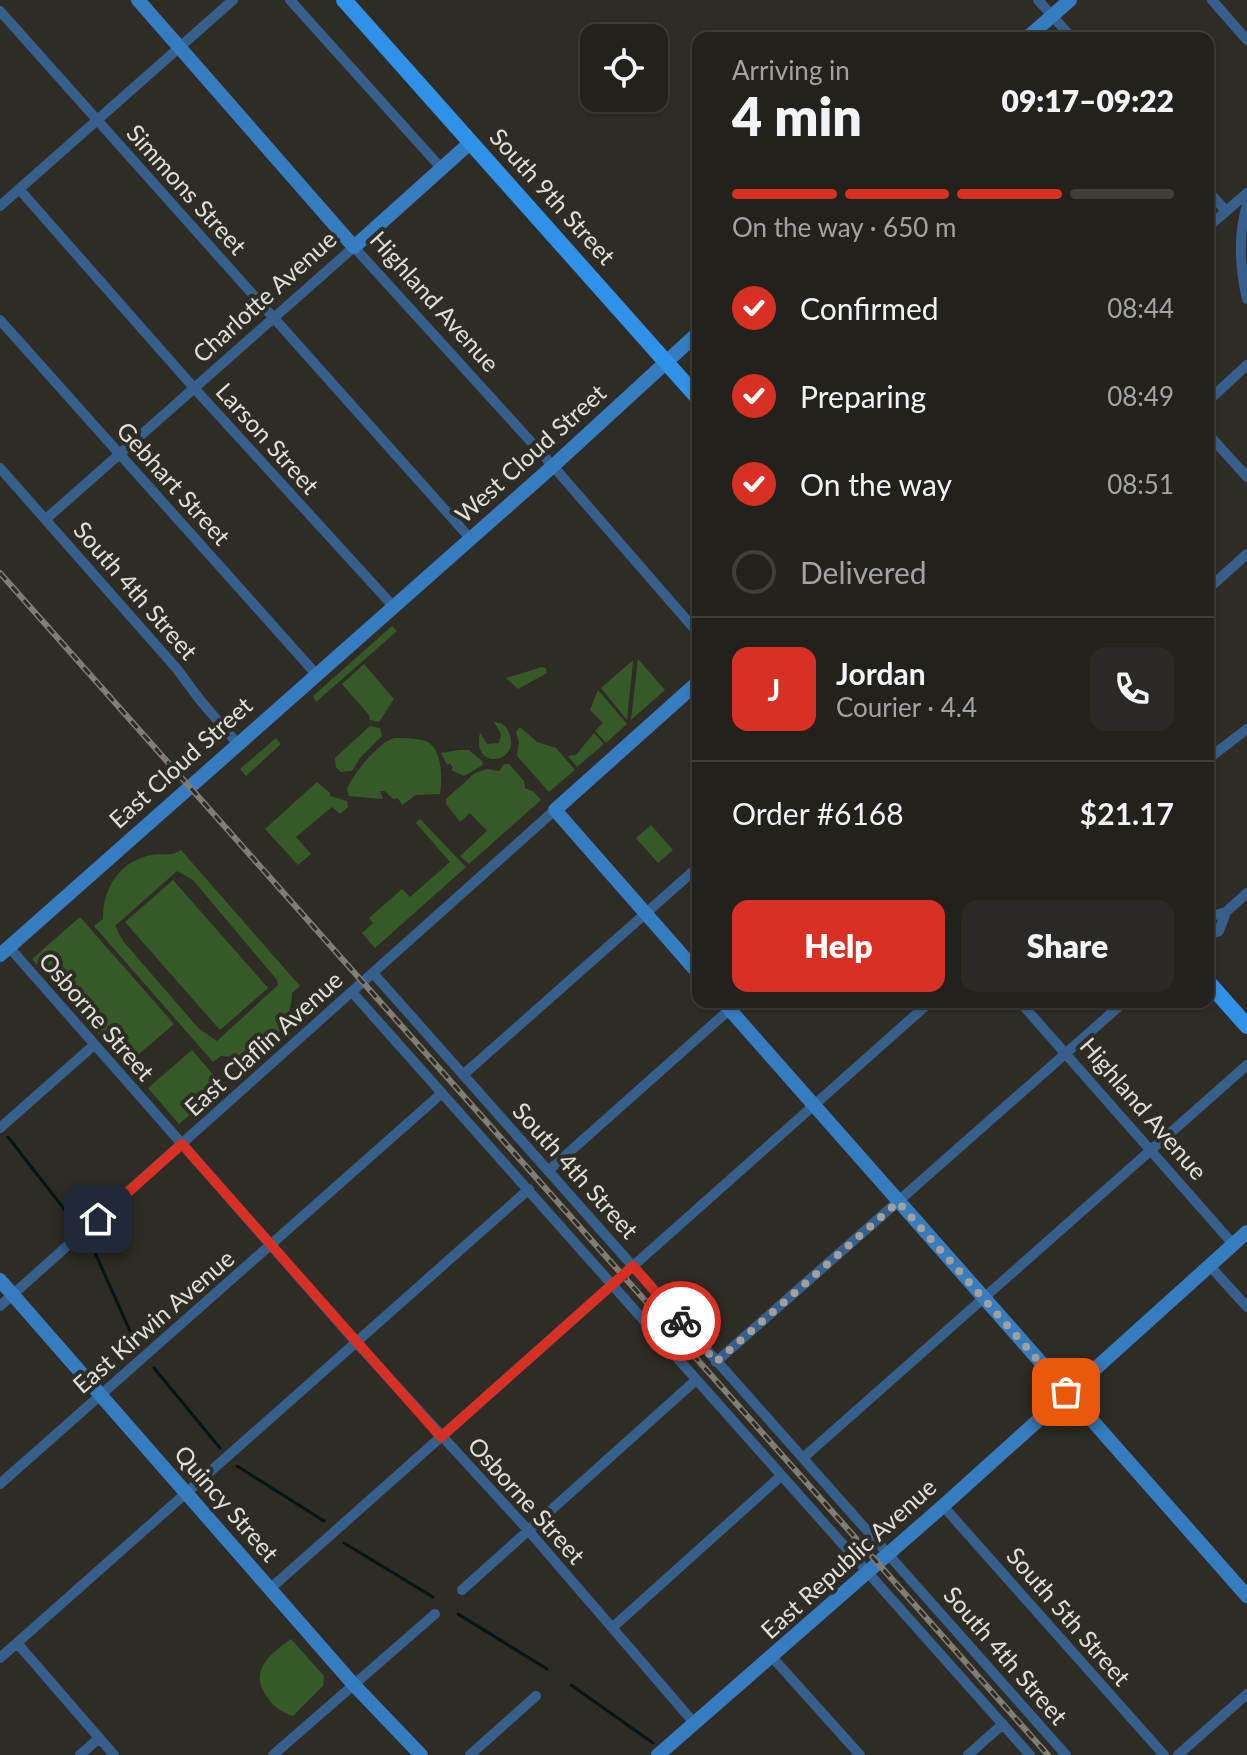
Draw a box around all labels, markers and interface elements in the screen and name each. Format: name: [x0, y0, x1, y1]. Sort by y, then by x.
map controls: [580, 24, 668, 112]
button: locate: [580, 24, 668, 112]
text: Arriving in: [732, 54, 850, 86]
text: 09:17–09:22: [1001, 82, 1174, 118]
text: 4 min: [732, 85, 862, 147]
street label: Simmons Street: [121, 118, 253, 260]
street label: South 9th Street: [484, 122, 622, 270]
text: On the way · 650 m: [732, 211, 956, 243]
street label: Charlotte Avenue: [186, 224, 342, 368]
street label: Highland Avenue: [364, 225, 506, 377]
icon: check: [732, 286, 776, 330]
text: Confirmed: [800, 290, 939, 326]
text: 08:44: [1107, 292, 1174, 324]
icon: check: [732, 374, 776, 418]
street label: Larson Street: [211, 376, 326, 500]
street label: West Cloud Street: [449, 377, 612, 528]
text: Preparing: [800, 378, 926, 414]
text: 08:49: [1107, 380, 1174, 412]
street label: Gebhart Street: [111, 416, 237, 551]
icon: check: [732, 462, 776, 506]
text: On the way: [800, 466, 952, 502]
text: 08:51: [1107, 468, 1174, 500]
street label: South 4th Street: [68, 515, 204, 665]
text: Delivered: [800, 554, 927, 590]
button: phone: [1090, 647, 1174, 731]
text: Jordan: [836, 655, 926, 691]
text: J: [768, 671, 780, 707]
street label: East Cloud Street: [103, 690, 258, 834]
text: Courier · 4.4: [836, 691, 977, 723]
text: Order #6168: [732, 795, 904, 831]
text: $21.17: [1080, 795, 1174, 831]
button: Help: [732, 900, 945, 992]
button: Share: [961, 900, 1174, 992]
street label: Osborne Street: [34, 946, 161, 1086]
street label: East Claflin Avenue: [178, 964, 348, 1121]
street label: Highland Avenue: [1074, 1031, 1214, 1185]
street label: South 4th Street: [507, 1096, 645, 1244]
pin: [64, 1185, 132, 1253]
icon: home: [76, 1197, 120, 1241]
street label: East Kirwin Avenue: [67, 1243, 240, 1399]
courier: [641, 1281, 721, 1361]
icon: bike: [659, 1299, 703, 1343]
pin: [1032, 1358, 1100, 1426]
icon: bag: [1044, 1370, 1088, 1414]
street label: Osborne Street: [463, 1431, 592, 1570]
street label: Quincy Street: [169, 1439, 286, 1567]
street label: East Republic Avenue: [754, 1472, 942, 1644]
street label: South 5th Street: [1001, 1541, 1137, 1691]
street label: South 4th Street: [938, 1580, 1074, 1730]

